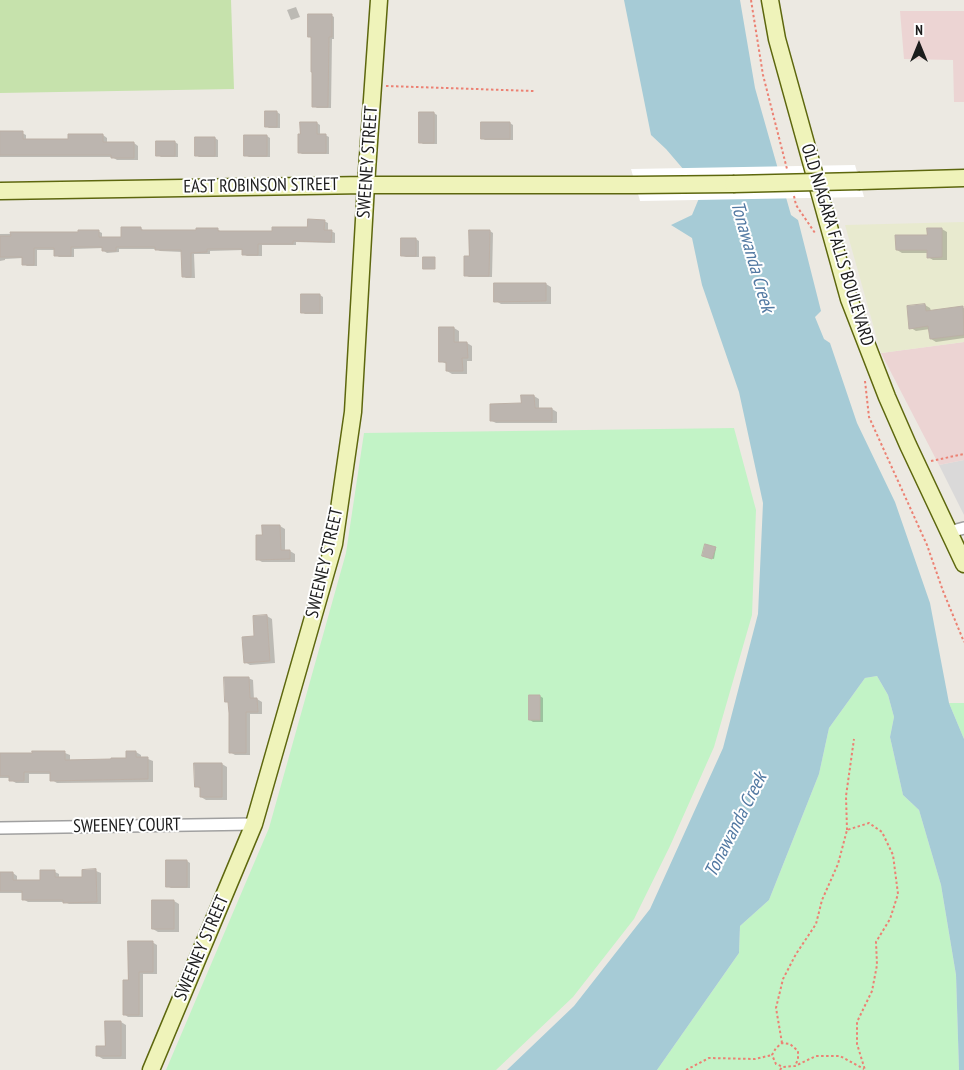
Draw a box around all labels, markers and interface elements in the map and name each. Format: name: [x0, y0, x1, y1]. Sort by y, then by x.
north arrow: [894, 20, 944, 70]
text: N: [915, 21, 923, 39]
street label: SWEENEY STREET: [353, 105, 383, 219]
street label: OLD NIAGARA FALLS BOULEVARD: [796, 141, 878, 349]
street label: EAST ROBINSON STREET: [183, 174, 339, 198]
water label: Tonawanda Creek: [725, 199, 779, 315]
street label: SWEENEY STREET: [302, 506, 348, 620]
water label: Tonawanda Creek: [700, 769, 772, 881]
street label: SWEENEY COURT: [73, 814, 181, 838]
street label: SWEENEY STREET: [170, 892, 234, 1004]

